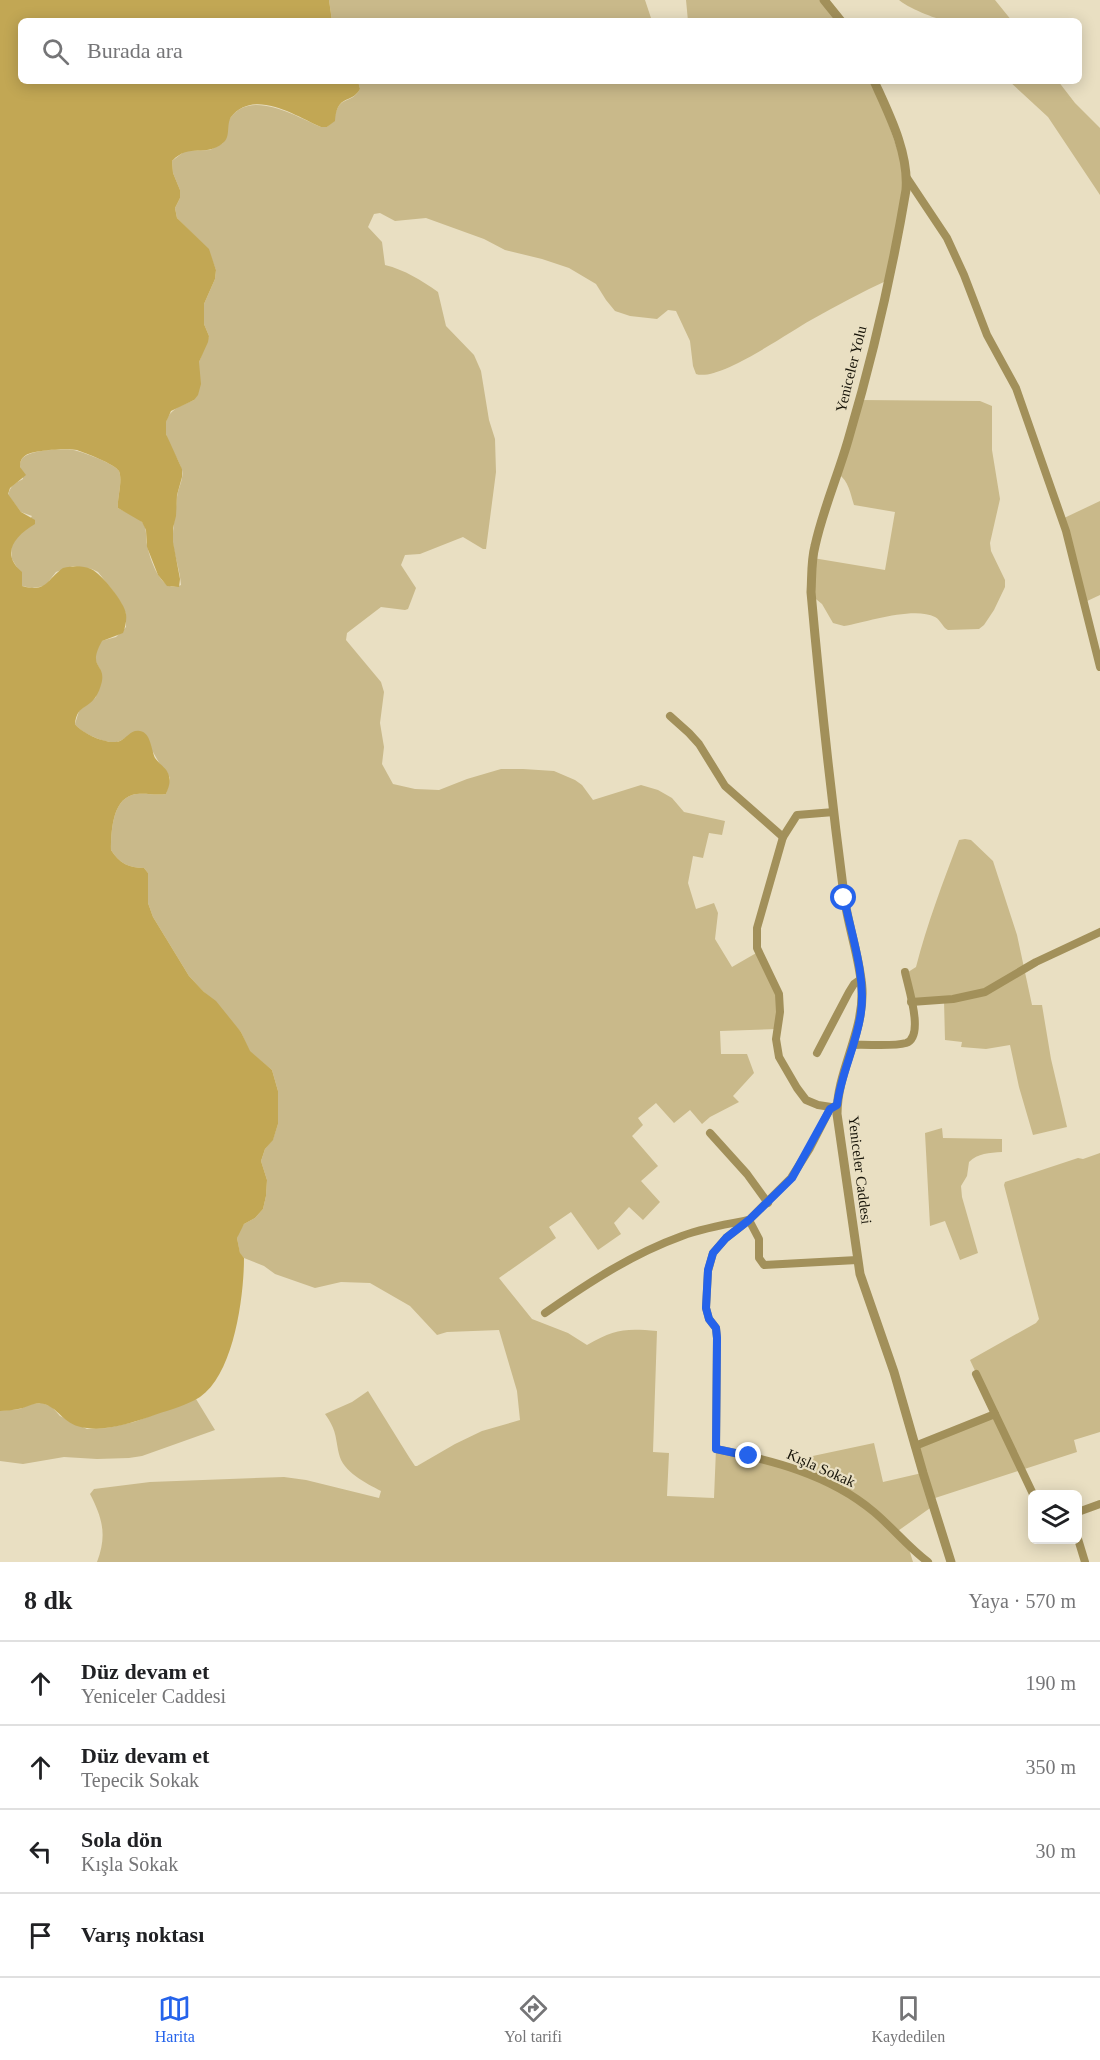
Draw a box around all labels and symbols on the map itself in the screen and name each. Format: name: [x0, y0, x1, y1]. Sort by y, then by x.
street label: Yeniceler Yolu: [833, 324, 870, 414]
route start: [830, 884, 856, 910]
street label: Yeniceler Caddesi: [845, 1115, 875, 1225]
route end: [735, 1442, 761, 1468]
street label: Kışla Sokak: [784, 1446, 858, 1490]

